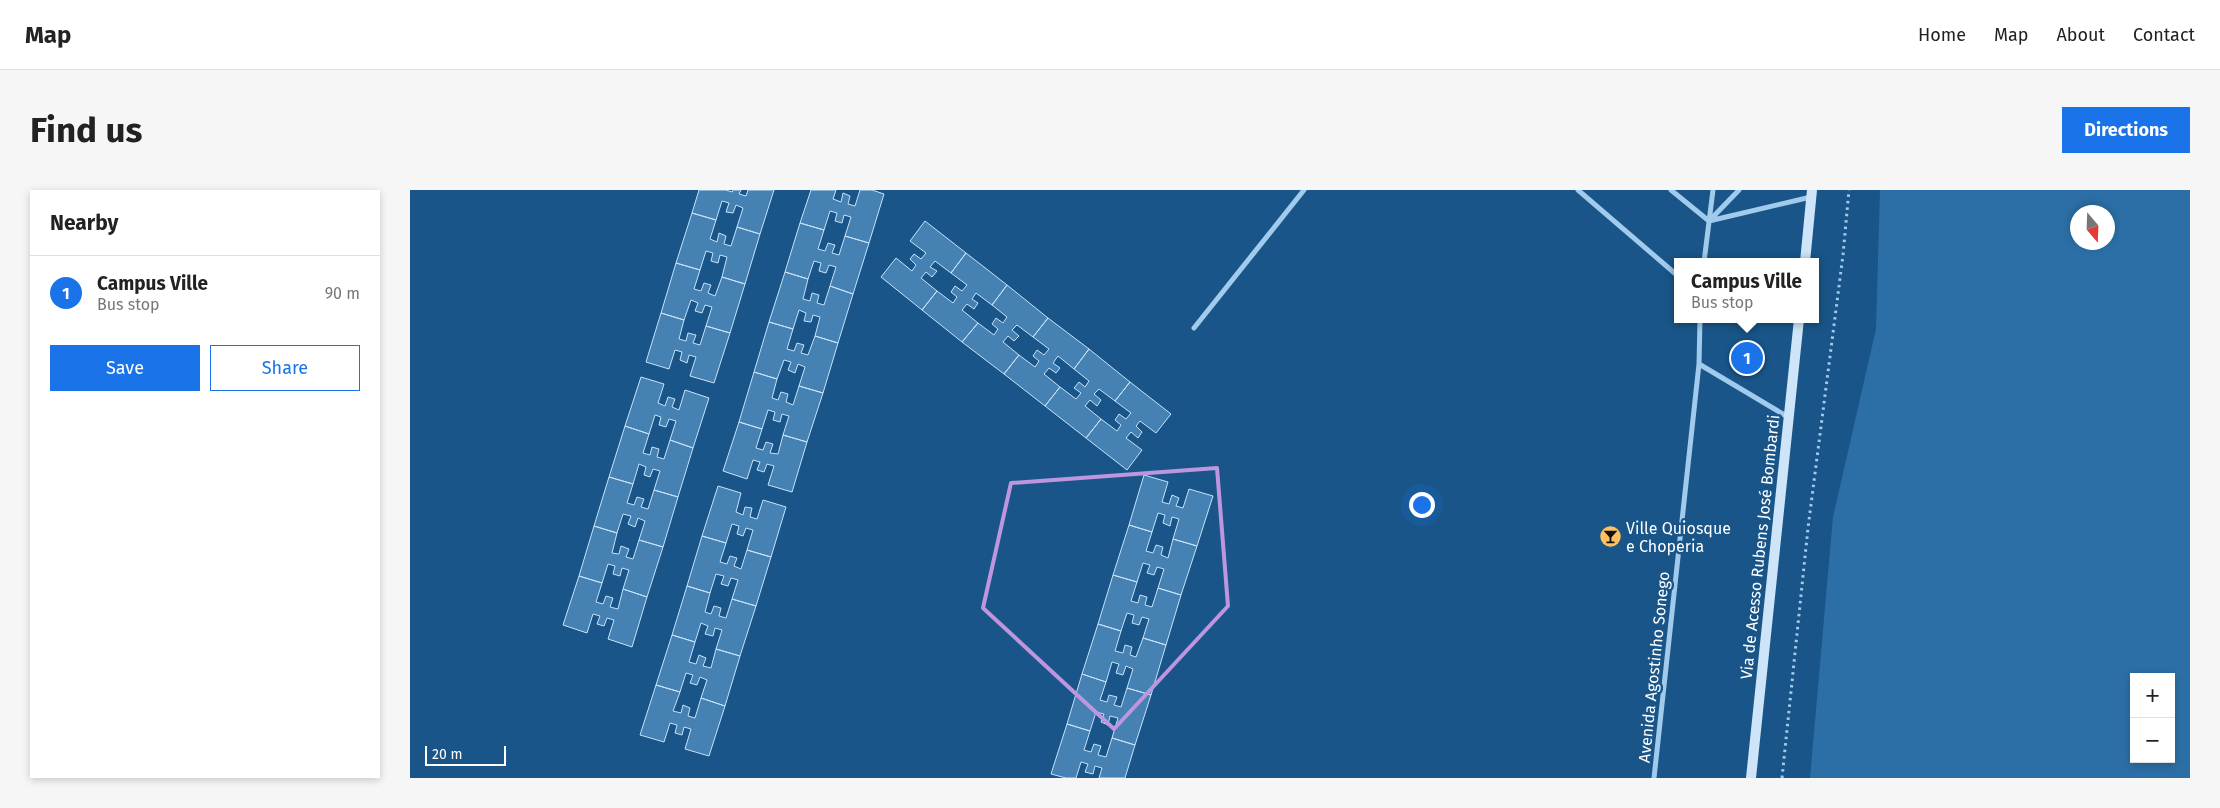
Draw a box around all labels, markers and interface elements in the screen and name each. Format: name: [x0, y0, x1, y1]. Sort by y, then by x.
text: Map: [25, 21, 71, 49]
text: Home: [1918, 24, 1966, 46]
text: Map: [1994, 24, 2028, 46]
text: About: [2056, 24, 2105, 46]
text: Contact: [2133, 24, 2195, 46]
button: Directions: [2062, 107, 2190, 153]
text: Find us: [30, 109, 142, 151]
north arrow: [2070, 205, 2115, 250]
text: Nearby: [50, 210, 118, 236]
popup: [1674, 258, 1819, 323]
text: Campus Ville: [1691, 270, 1802, 293]
text: Campus Ville: [97, 272, 208, 295]
text: 1: [62, 284, 70, 303]
text: 90 m: [325, 284, 360, 303]
text: Bus stop: [1691, 293, 1754, 312]
text: Bus stop: [97, 295, 160, 314]
pin: 1: [1731, 339, 1763, 377]
button: Save: [50, 345, 200, 391]
button: Share: [210, 345, 360, 391]
street label: Via de Acesso Rubens José Bombardi: [1737, 414, 1783, 680]
your location: [1409, 492, 1435, 518]
place label: Ville Quiosque e Choperia: [1626, 519, 1731, 556]
bar icon: Ville Quiosque e Choperia: [1598, 525, 1622, 549]
street label: Avenida Agostinho Sonego: [1634, 570, 1674, 764]
map controls: [2130, 673, 2175, 763]
button: +: [2130, 673, 2175, 718]
button: −: [2130, 718, 2175, 763]
scale bar: [425, 743, 506, 766]
text: 20 m: [432, 746, 462, 763]

